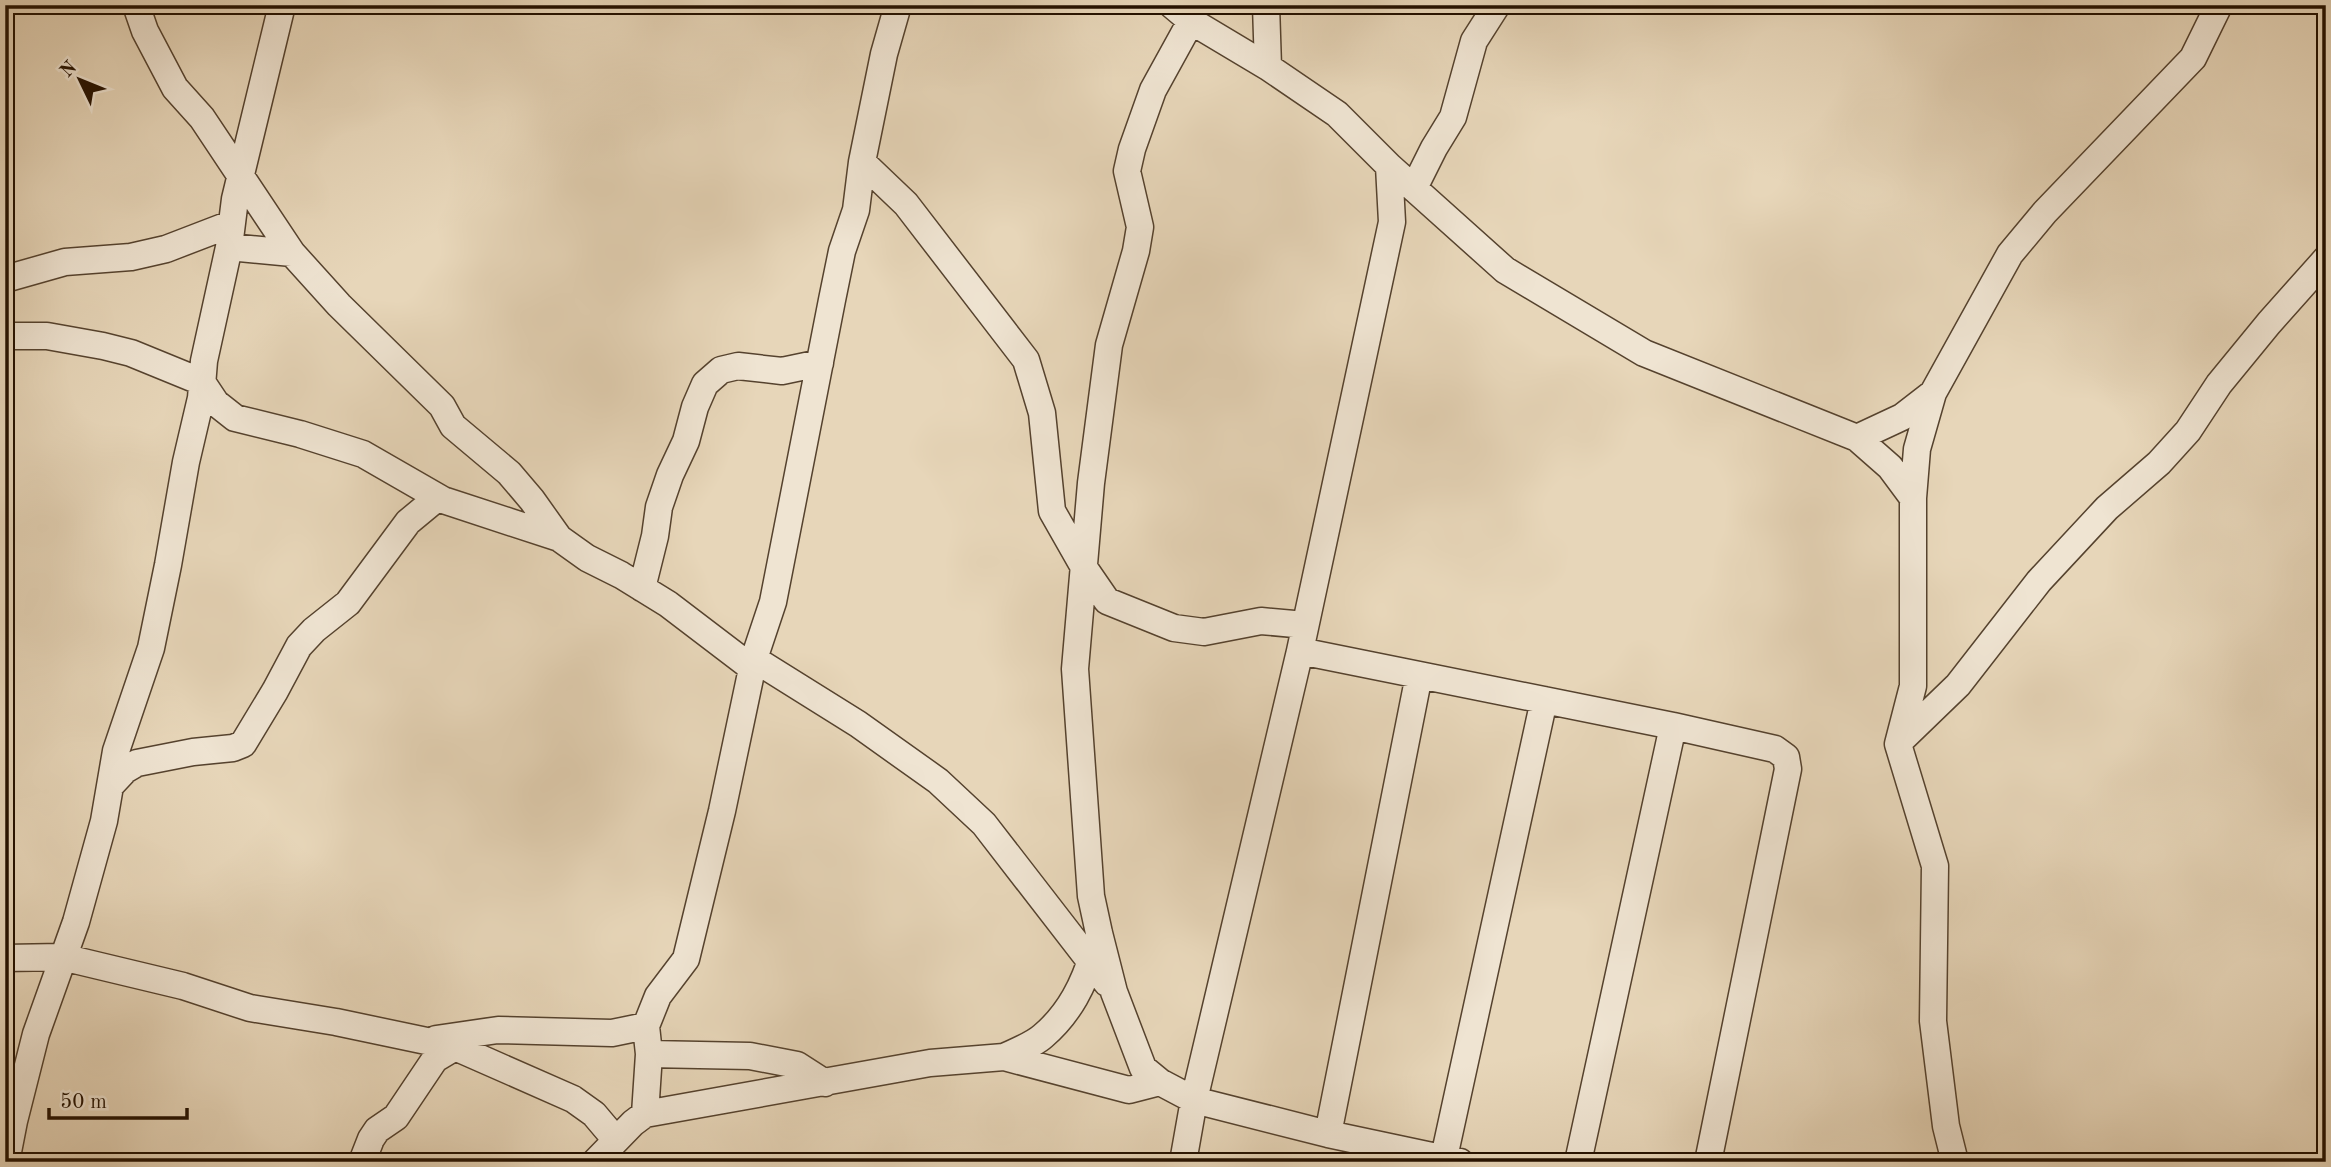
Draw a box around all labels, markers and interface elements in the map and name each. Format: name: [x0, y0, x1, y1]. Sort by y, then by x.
north arrow: [46, 46, 116, 116]
text: N: [57, 58, 82, 82]
scale bar: [49, 1076, 187, 1120]
text: 50 m: [60, 1092, 107, 1113]

